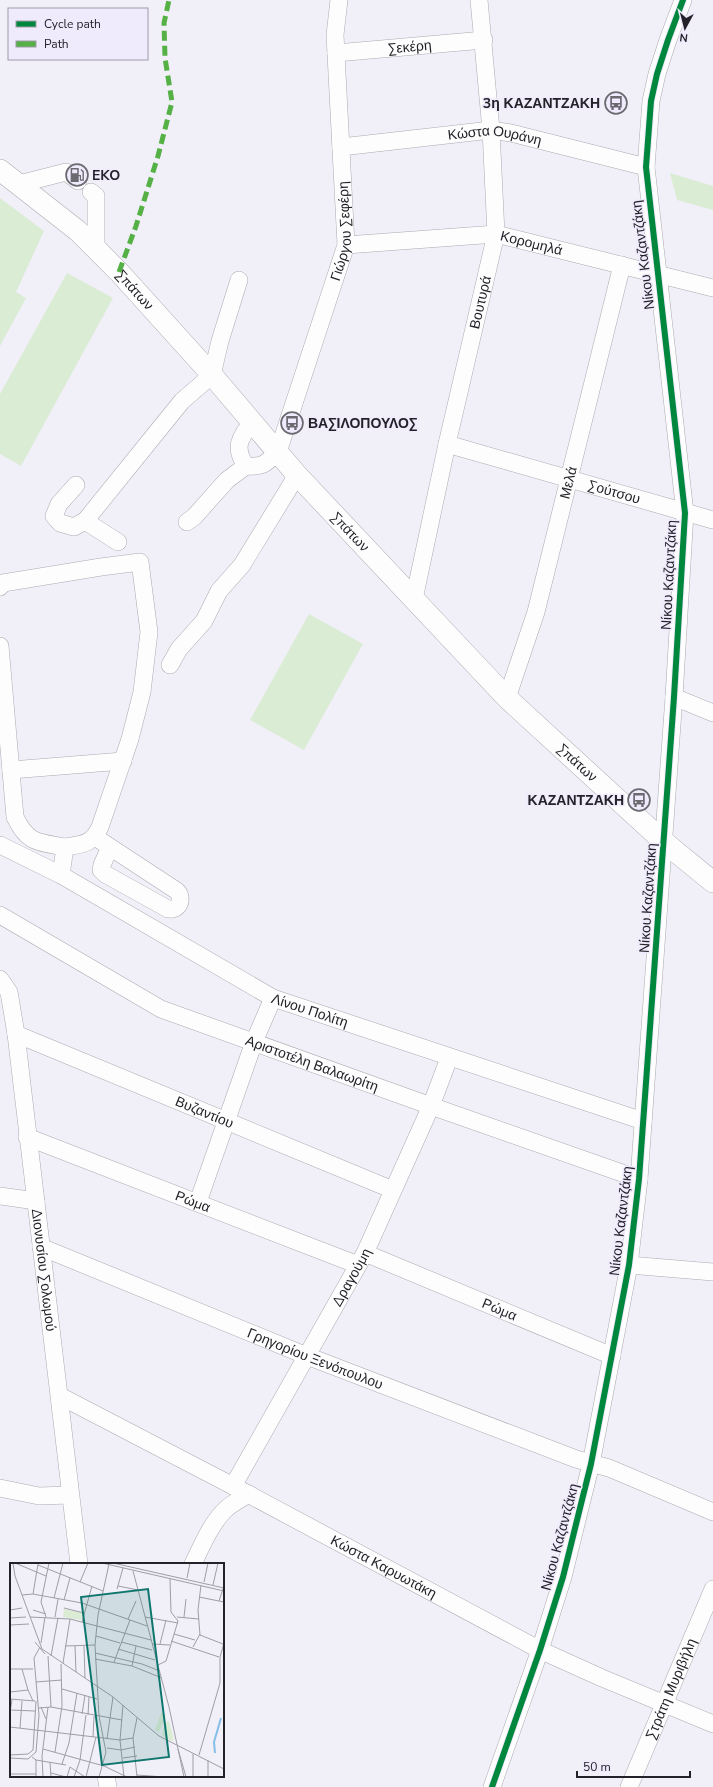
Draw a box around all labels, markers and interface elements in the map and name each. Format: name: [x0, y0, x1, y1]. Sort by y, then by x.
legend: [8, 8, 148, 60]
north arrow: [665, 8, 705, 48]
text: Cycle path: [44, 16, 101, 32]
text: N: [679, 29, 689, 45]
street label: Σεκέρη: [387, 35, 432, 58]
text: Path: [44, 36, 69, 52]
bus stop icon: 3η ΚΑΖΑΝΤΖΑΚΗ: [603, 90, 629, 116]
place label: 3η ΚΑΖΑΝΤΖΑΚΗ: [483, 94, 600, 113]
street label: Κώστα Ουράνη: [447, 120, 544, 150]
fuel station icon: EKO: [64, 162, 90, 188]
place label: EKO: [92, 166, 120, 185]
street label: Γιώργου Σεφέρη: [325, 181, 356, 283]
street label: Νίκου Καζαντζάκη: [627, 199, 659, 311]
street label: Κορομηλά: [499, 226, 565, 260]
street label: Σπάτων: [112, 266, 158, 314]
street label: Βουτυρά: [465, 274, 495, 331]
bus stop icon: ΒΑΣΙΛΟΠΟΥΛΟΣ: [279, 410, 305, 436]
place label: ΒΑΣΙΛΟΠΟΥΛΟΣ: [308, 414, 417, 433]
street label: Μελά: [555, 464, 581, 501]
street label: Σούτσου: [586, 475, 643, 508]
street label: Σπάτων: [327, 508, 374, 556]
street label: Νίκου Καζαντζάκη: [657, 520, 681, 630]
street label: Σπάτων: [553, 739, 602, 786]
bus stop icon: ΚΑΖΑΝΤΖΑΚΗ: [626, 787, 652, 813]
place label: ΚΑΖΑΝΤΖΑΚΗ: [528, 791, 624, 810]
street label: Νίκου Καζαντζάκη: [635, 842, 661, 954]
street label: Λίνου Πολίτη: [269, 989, 351, 1032]
street label: Αριστοτέλη Βαλαωρίτη: [243, 1031, 381, 1096]
street label: Βυζαντίου: [172, 1091, 237, 1133]
street label: Νίκου Καζαντζάκη: [605, 1165, 637, 1277]
street label: Ρώμα: [173, 1186, 213, 1217]
street label: Διονυσίου Σολωμού: [27, 1207, 61, 1332]
street label: Δραγούμη: [327, 1245, 375, 1310]
street label: Ρώμα: [479, 1293, 520, 1325]
street label: Γρηγορίου Ξενόπουλου: [244, 1323, 386, 1394]
street label: Νίκου Καζαντζάκη: [537, 1481, 583, 1593]
street label: Κώστα Καρυωτάκη: [327, 1530, 440, 1603]
inset map: [10, 1563, 224, 1777]
street label: Στράτη Μυριβήλη: [641, 1635, 701, 1742]
scale bar: [577, 1753, 690, 1779]
text: 50 m: [583, 1759, 611, 1775]

